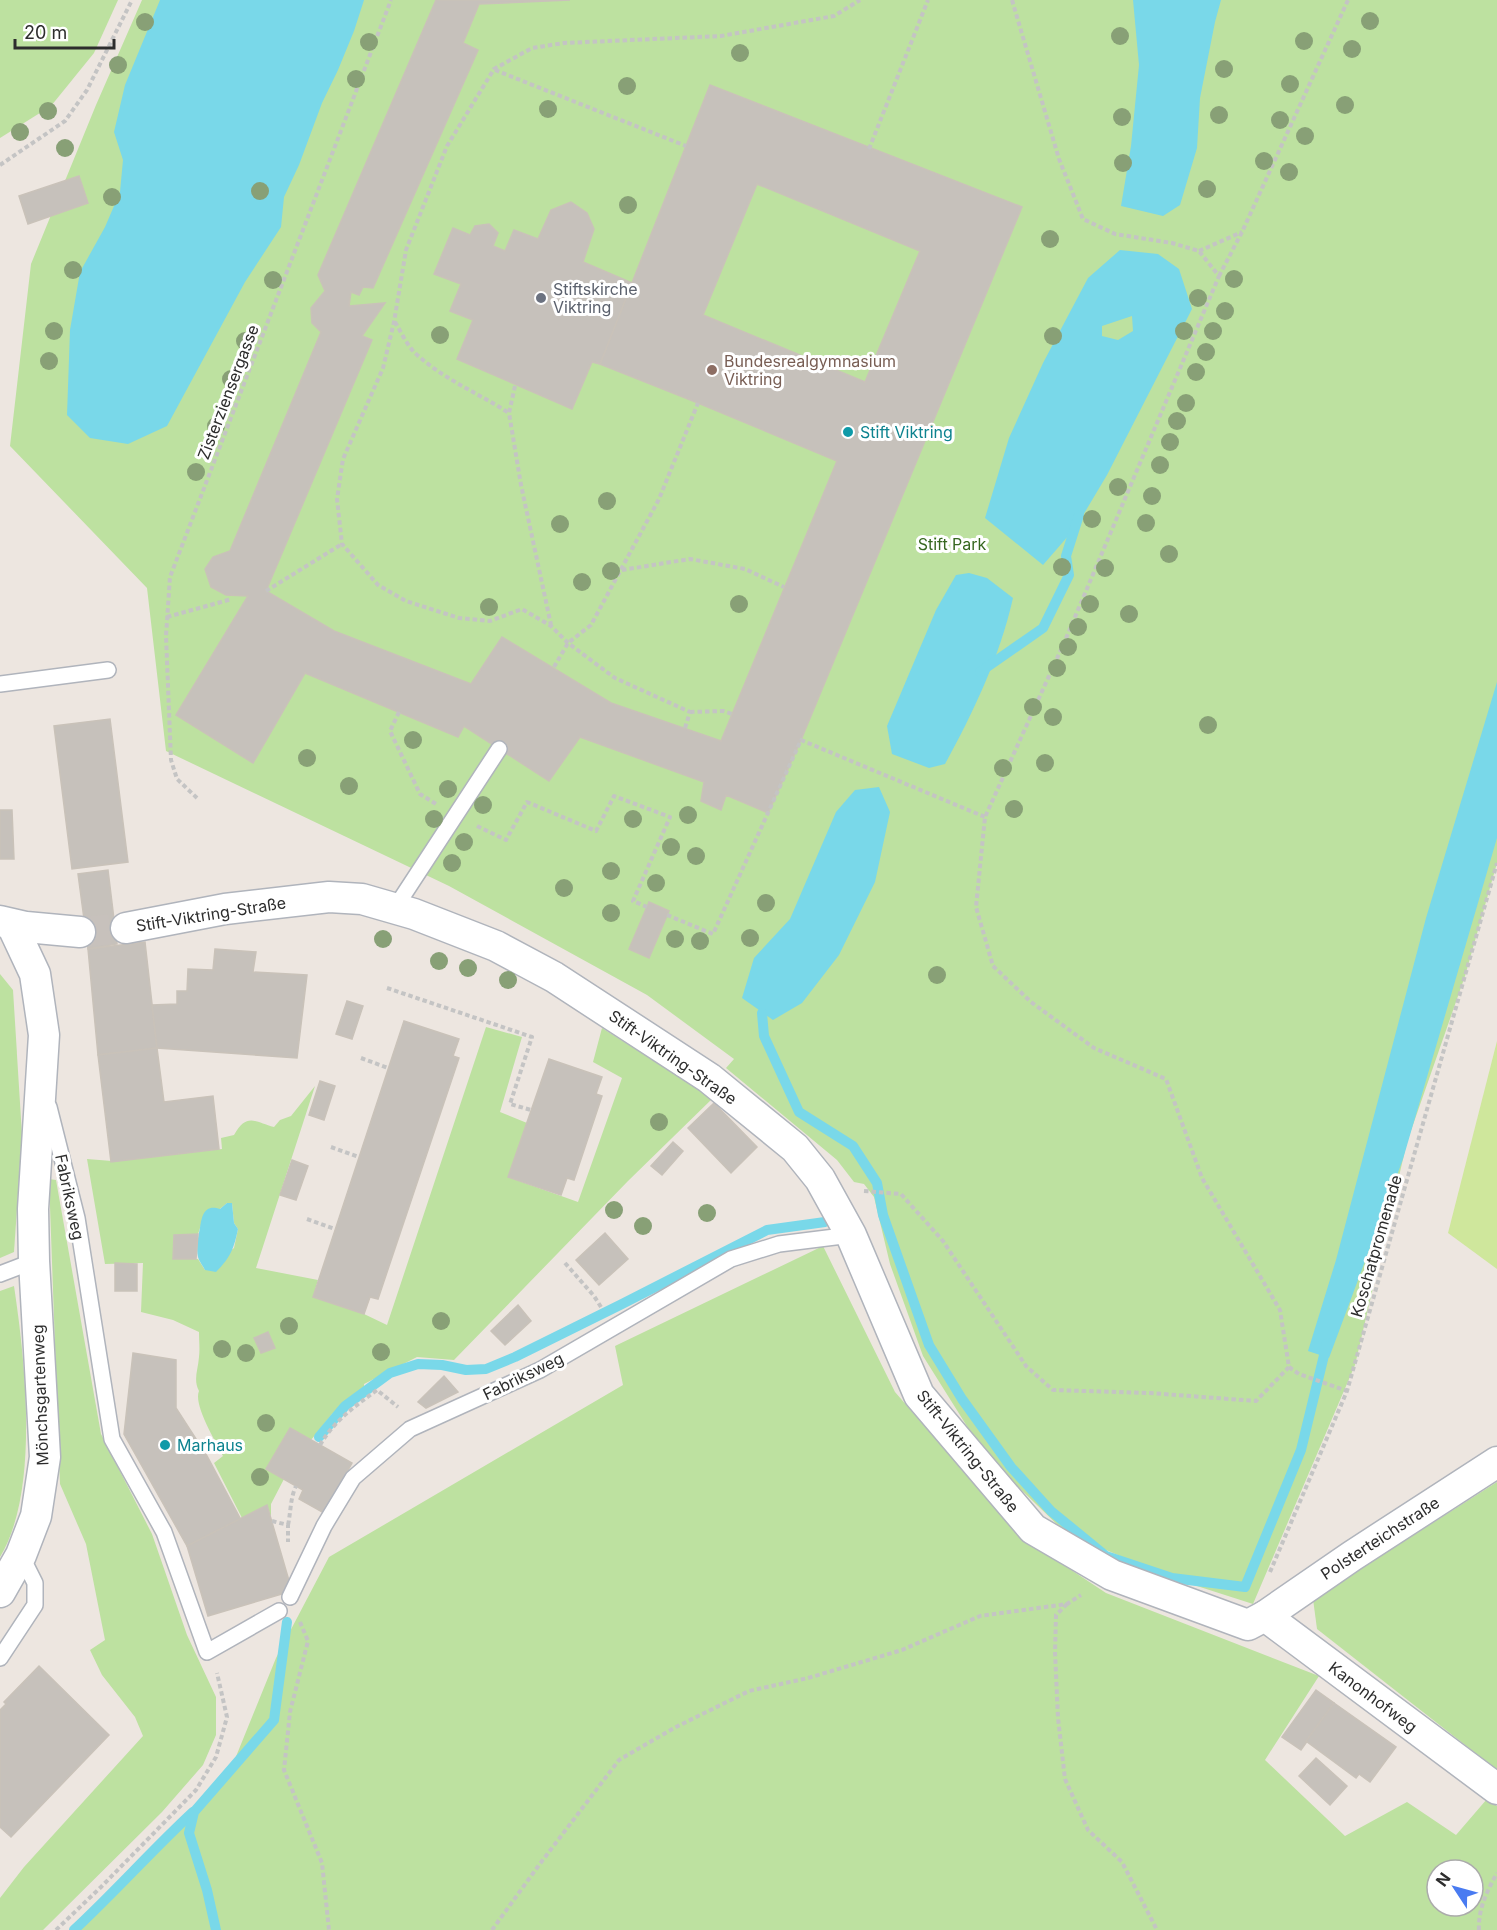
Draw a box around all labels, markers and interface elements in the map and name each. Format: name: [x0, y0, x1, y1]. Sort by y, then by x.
scale bar: [15, 12, 114, 50]
text: 20 m: [24, 22, 67, 43]
place label: Stiftskirche Viktring: [553, 279, 638, 317]
marker: Stiftskirche Viktring: [534, 291, 548, 305]
street label: Zisterziensergasse: [193, 322, 263, 462]
place label: Bundesrealgymnasium Viktring: [724, 351, 896, 389]
marker: Bundesrealgymnasium Viktring: [705, 363, 719, 377]
place label: Stift Viktring: [860, 422, 953, 442]
marker: Stift Viktring: [841, 425, 855, 439]
park label: Stift Park: [918, 534, 987, 554]
street label: Stift-Viktring-Straße: [135, 892, 287, 936]
street label: Stift-Viktring-Straße: [605, 1005, 741, 1109]
street label: Fabriksweg: [51, 1152, 89, 1242]
street label: Koschatpromenade: [1346, 1173, 1406, 1319]
street label: Mönchsgartenweg: [28, 1324, 52, 1466]
street label: Fabriksweg: [479, 1348, 567, 1404]
street label: Stift-Viktring-Straße: [913, 1386, 1023, 1516]
place label: Marhaus: [177, 1435, 243, 1455]
marker: Marhaus: [158, 1438, 172, 1452]
street label: Polsterteichstraße: [1317, 1492, 1443, 1584]
street label: Kanonhofweg: [1325, 1657, 1421, 1737]
north arrow: [1425, 1858, 1485, 1918]
text: N: [1431, 1868, 1455, 1890]

